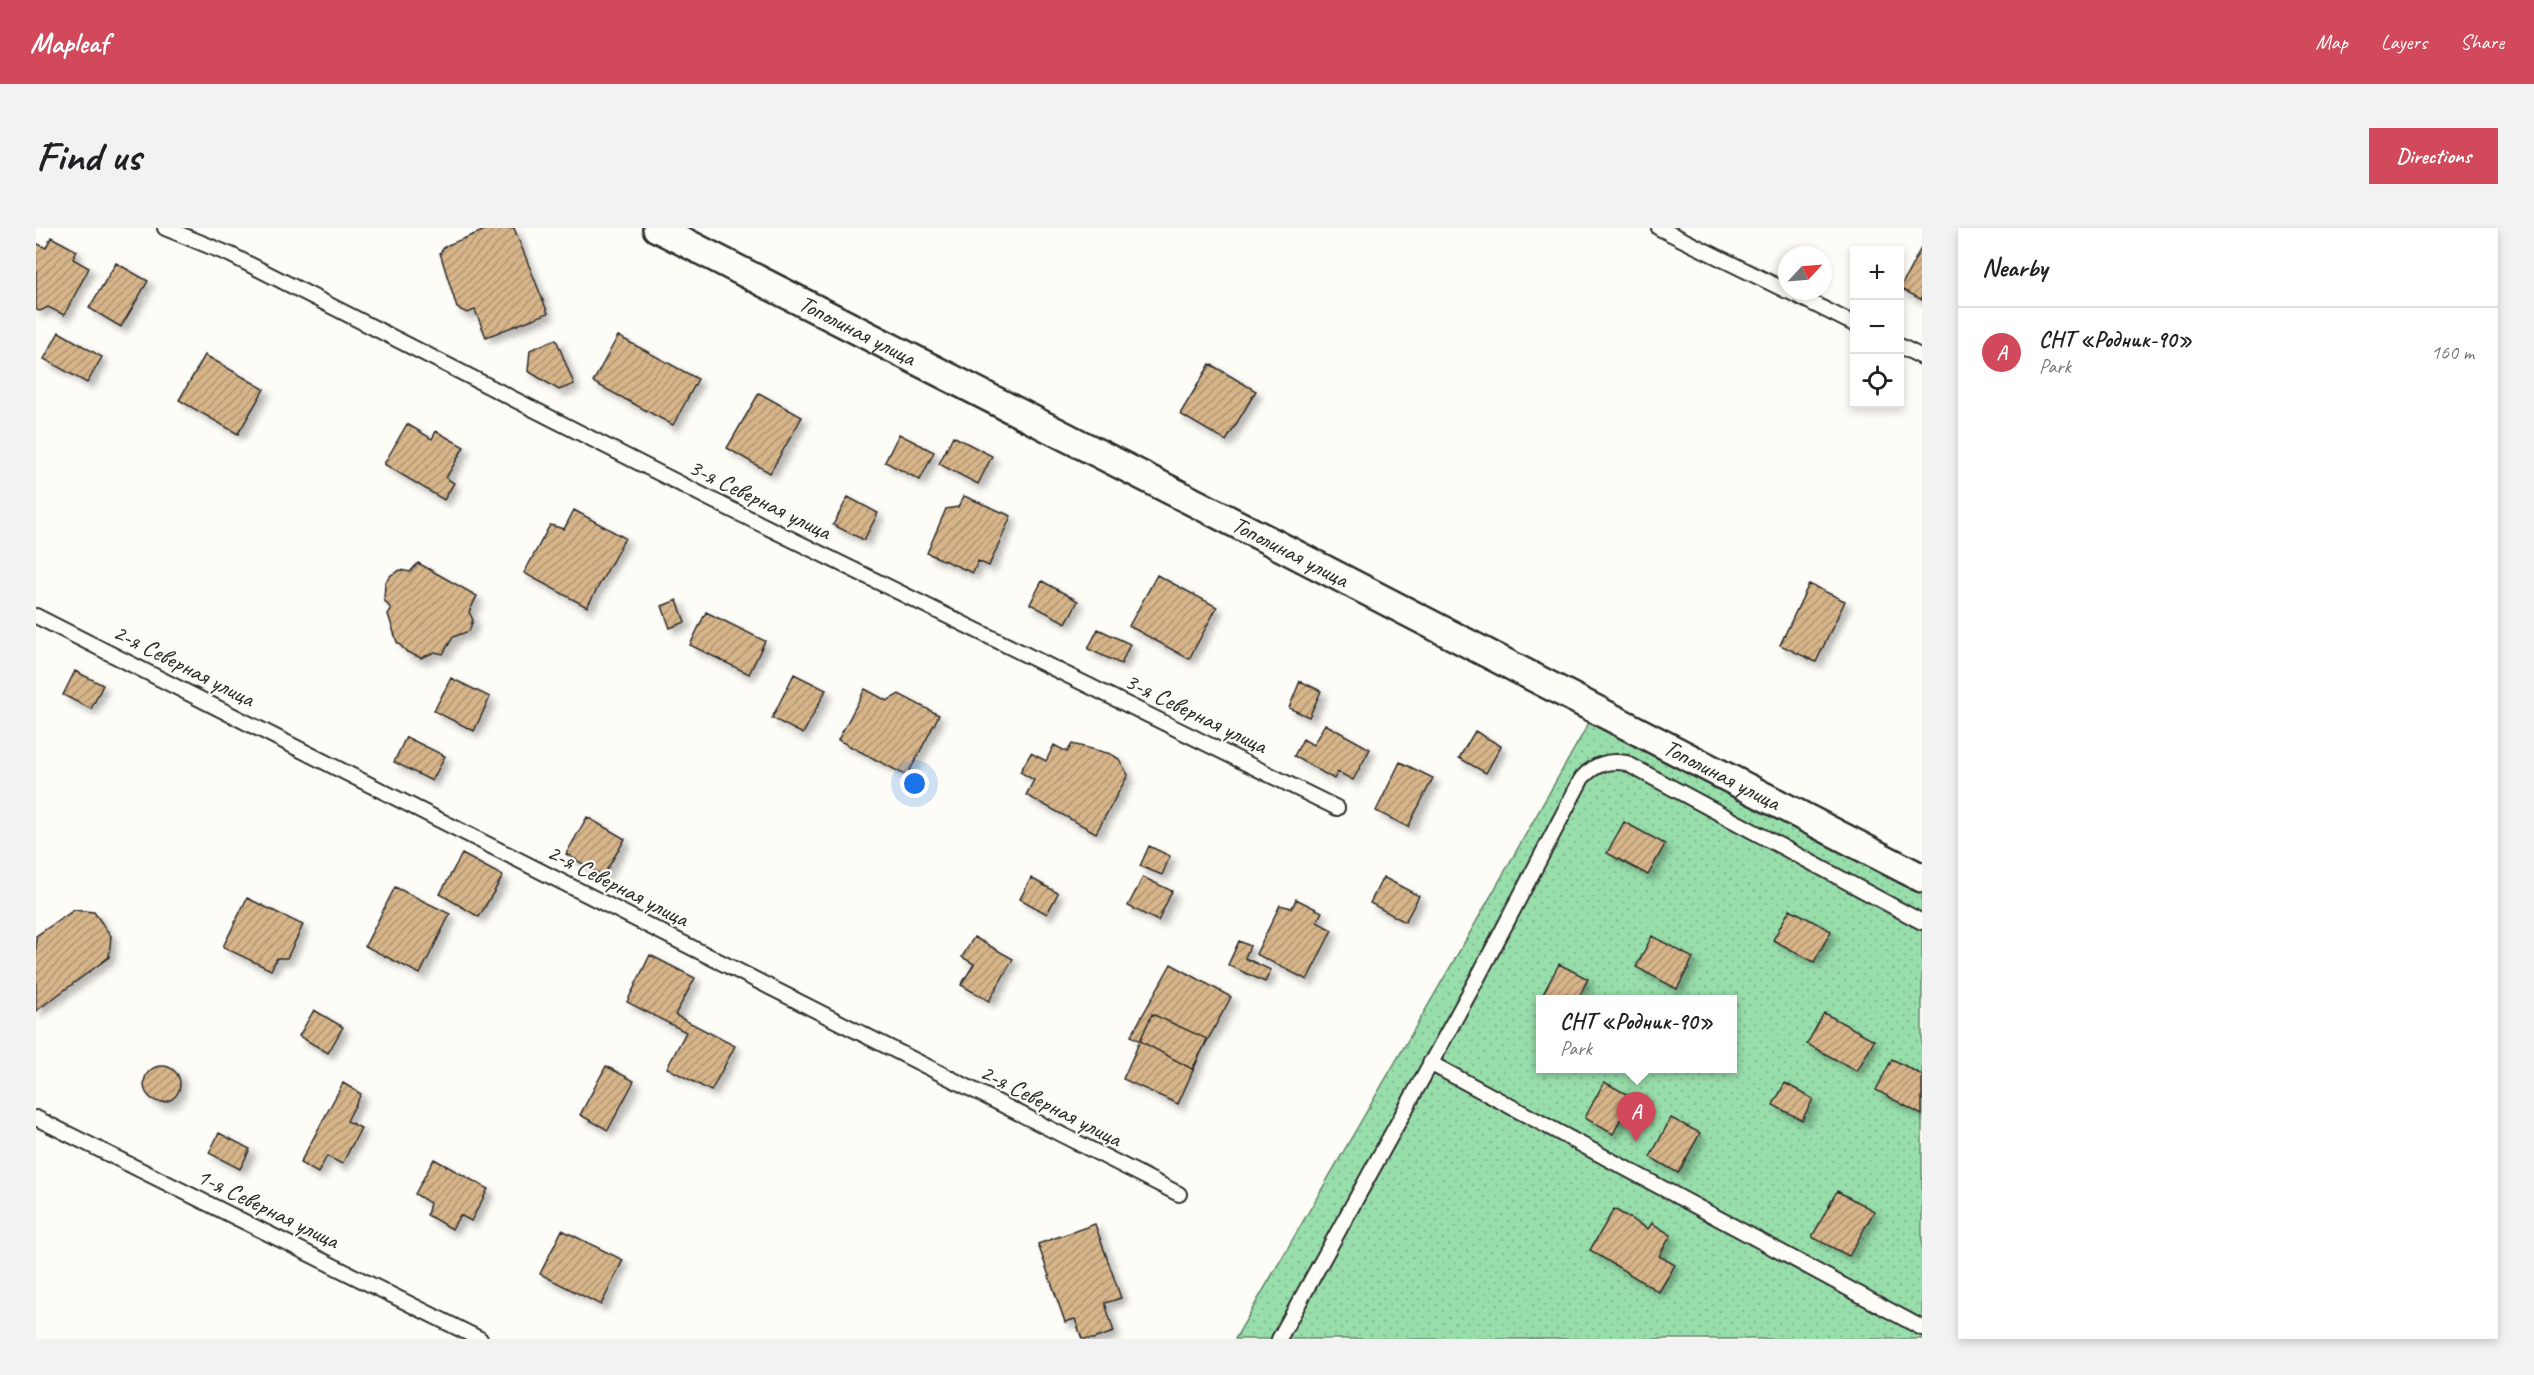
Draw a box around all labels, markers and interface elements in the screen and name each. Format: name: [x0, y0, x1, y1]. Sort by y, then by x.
text: Mapleaf: [30, 25, 108, 60]
text: Map: [2315, 29, 2348, 55]
text: Layers: [2381, 29, 2427, 55]
text: Share: [2460, 29, 2504, 55]
button: Directions: [2369, 128, 2498, 184]
text: Find us: [36, 130, 141, 183]
north arrow: [1778, 246, 1832, 300]
map controls: [1850, 246, 1904, 408]
button: +: [1850, 246, 1904, 300]
text: Nearby: [1982, 251, 2047, 284]
street label: Тополиная улица: [794, 288, 922, 373]
button: −: [1850, 300, 1904, 354]
text: СНТ «Родник-90»: [2039, 326, 2192, 354]
text: A: [1996, 340, 2007, 365]
text: 160 m: [2431, 340, 2474, 365]
button: locate: [1850, 354, 1904, 408]
text: Park: [2039, 354, 2071, 379]
street label: 3-я Северная улица: [684, 452, 837, 547]
street label: Тополиная улица: [1227, 509, 1355, 595]
street label: 2-я Северная улица: [108, 617, 261, 714]
street label: 3-я Северная улица: [1120, 666, 1273, 761]
street label: Тополиная улица: [1658, 732, 1787, 818]
your location: [900, 769, 929, 798]
street label: 2-я Северная улица: [542, 837, 695, 934]
popup: [1536, 995, 1737, 1073]
text: СНТ «Родник-90»: [1560, 1008, 1713, 1036]
text: Park: [1560, 1036, 1592, 1061]
street label: 2-я Северная улица: [975, 1057, 1128, 1154]
pin: A: [1616, 1092, 1656, 1142]
street label: 1-я Северная улица: [192, 1161, 345, 1256]

